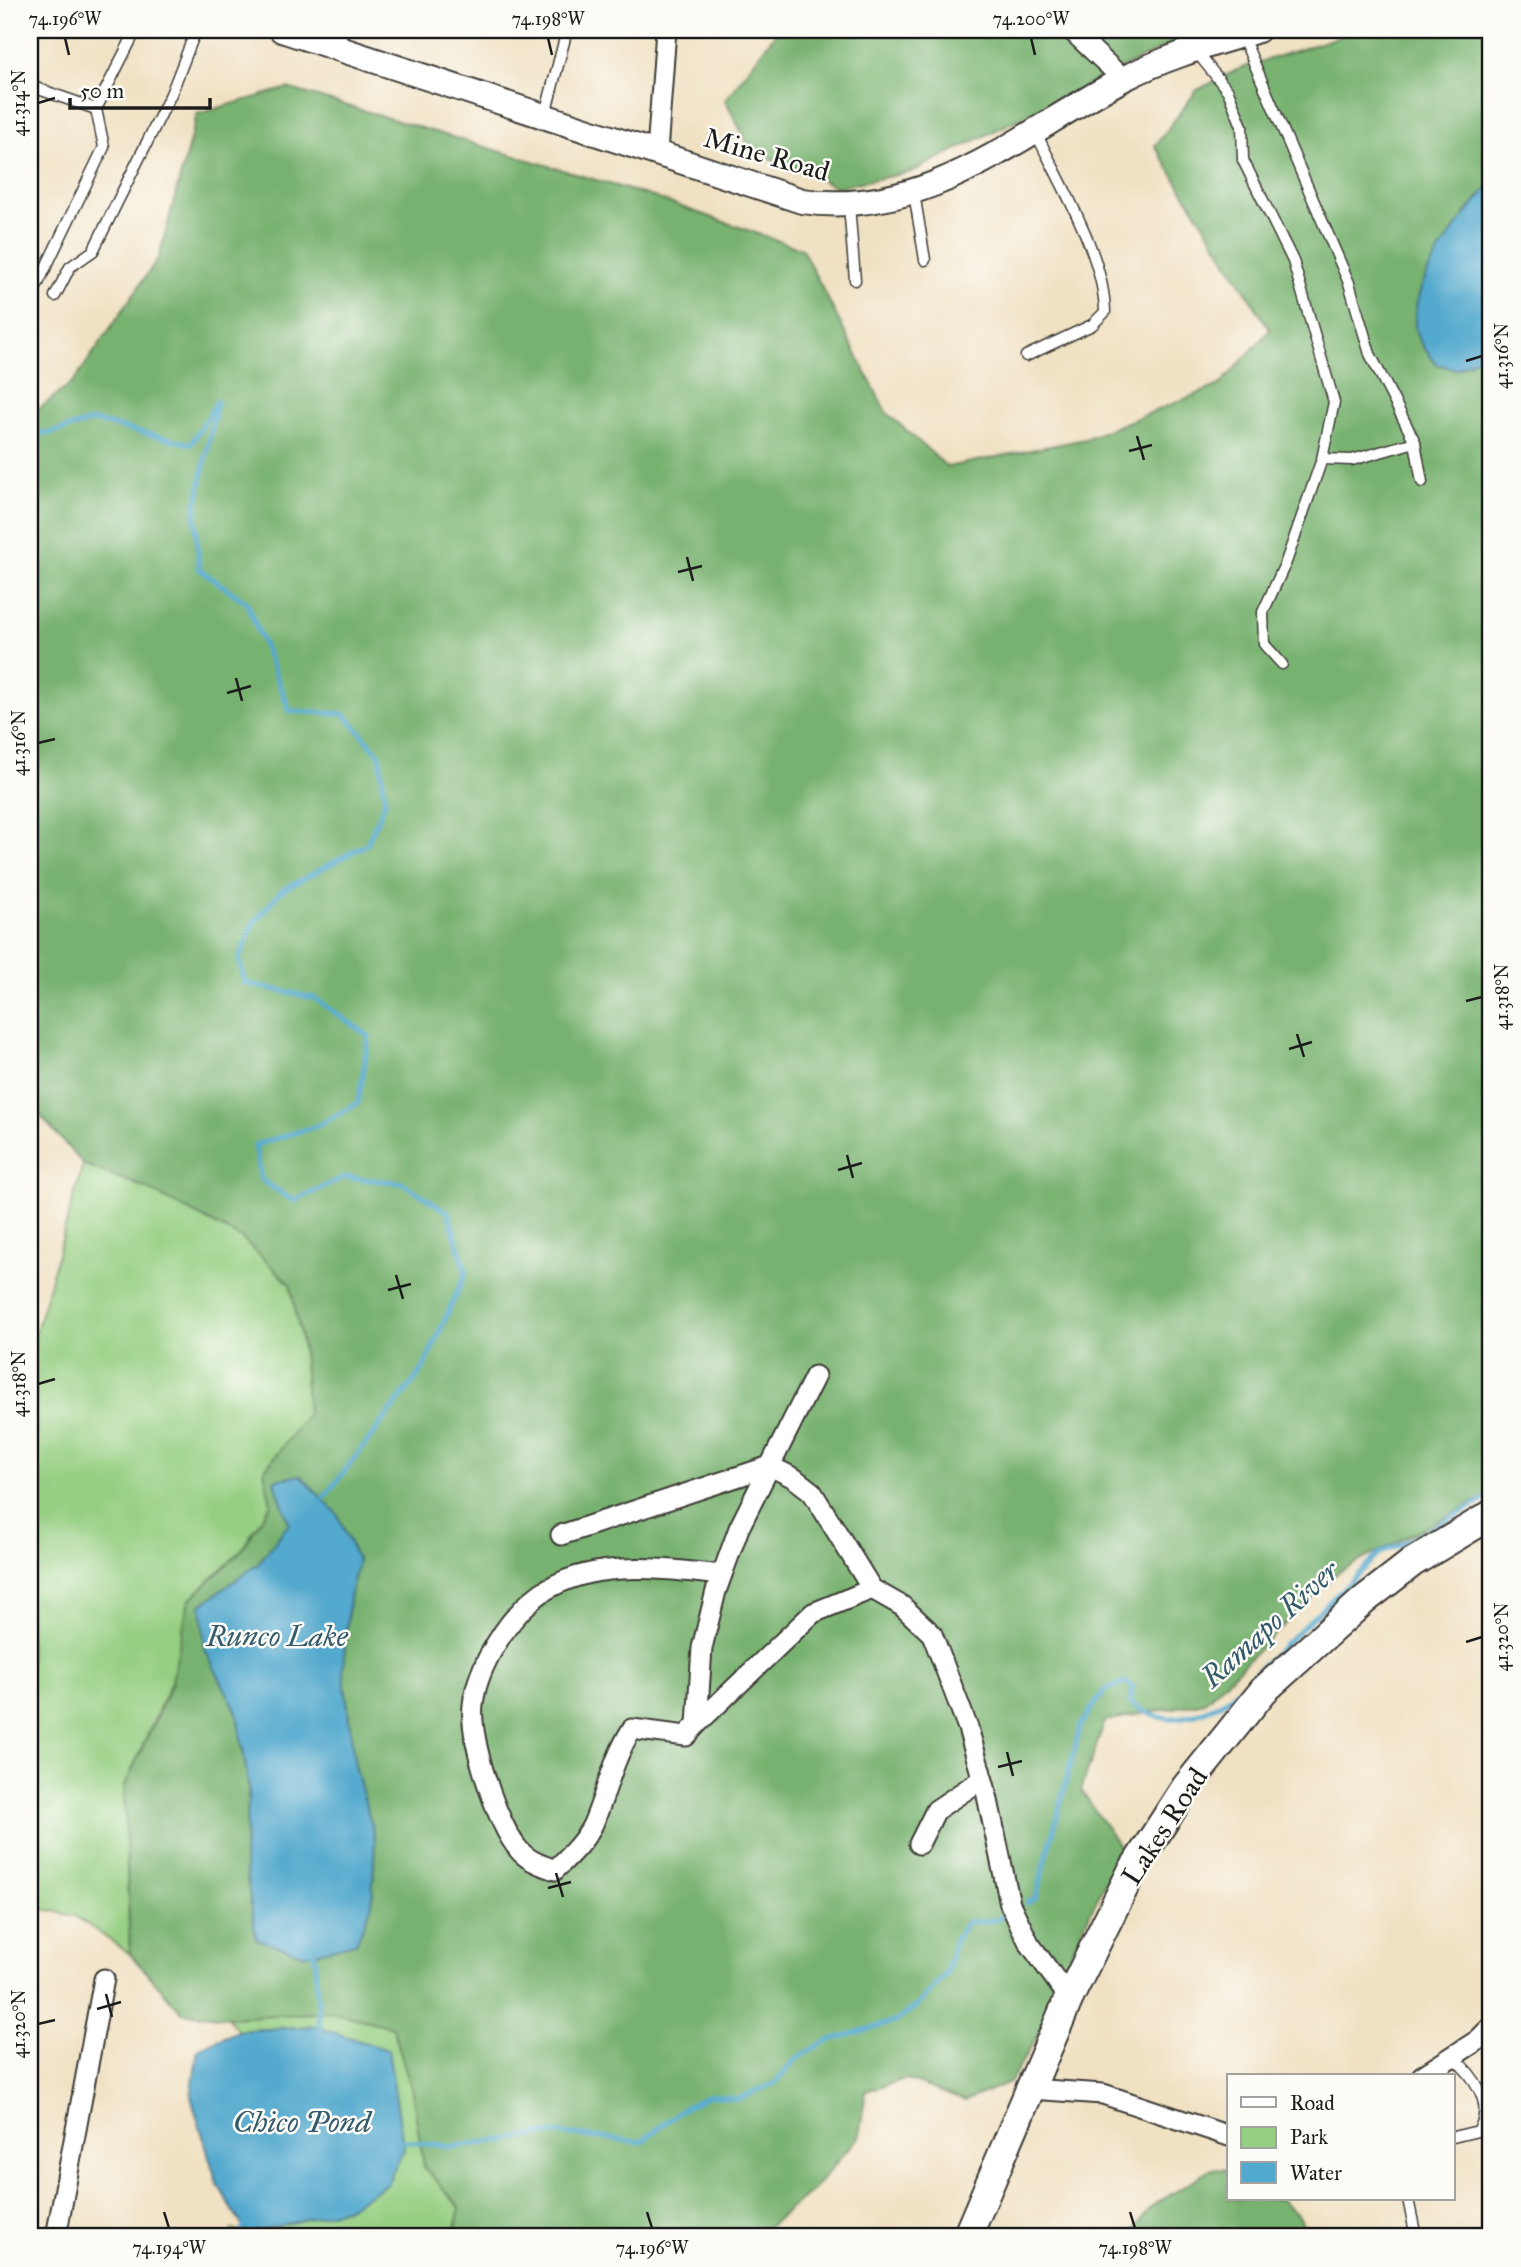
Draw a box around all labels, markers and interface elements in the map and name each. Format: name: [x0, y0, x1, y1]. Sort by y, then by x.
text: 74.196°W: [29, 8, 102, 30]
text: 74.198°W: [511, 8, 586, 30]
text: 74.200°W: [993, 8, 1070, 30]
scale bar: [70, 66, 210, 110]
text: 41.314°N: [8, 70, 30, 137]
text: 50 m: [80, 78, 125, 104]
street label: Mine Road: [700, 120, 834, 189]
text: 41.316°N: [1491, 323, 1513, 389]
text: 41.316°N: [8, 710, 30, 776]
text: 41.318°N: [1491, 964, 1513, 1030]
text: 41.318°N: [8, 1351, 30, 1417]
water label: Ramapo River: [1193, 1552, 1348, 1697]
text: 41.320°N: [1491, 1602, 1513, 1672]
water label: Runco Lake: [205, 1618, 349, 1654]
street label: Lakes Road: [1114, 1761, 1215, 1892]
text: 41.320°N: [8, 1989, 30, 2059]
legend: [1227, 2074, 1454, 2200]
text: Road: [1290, 2090, 1335, 2116]
water label: Chico Pond: [233, 2104, 373, 2140]
text: Park: [1290, 2124, 1328, 2150]
text: Water: [1290, 2160, 1342, 2186]
text: 74.194°W: [132, 2237, 207, 2259]
text: 74.196°W: [616, 2237, 689, 2259]
text: 74.198°W: [1098, 2237, 1173, 2259]

